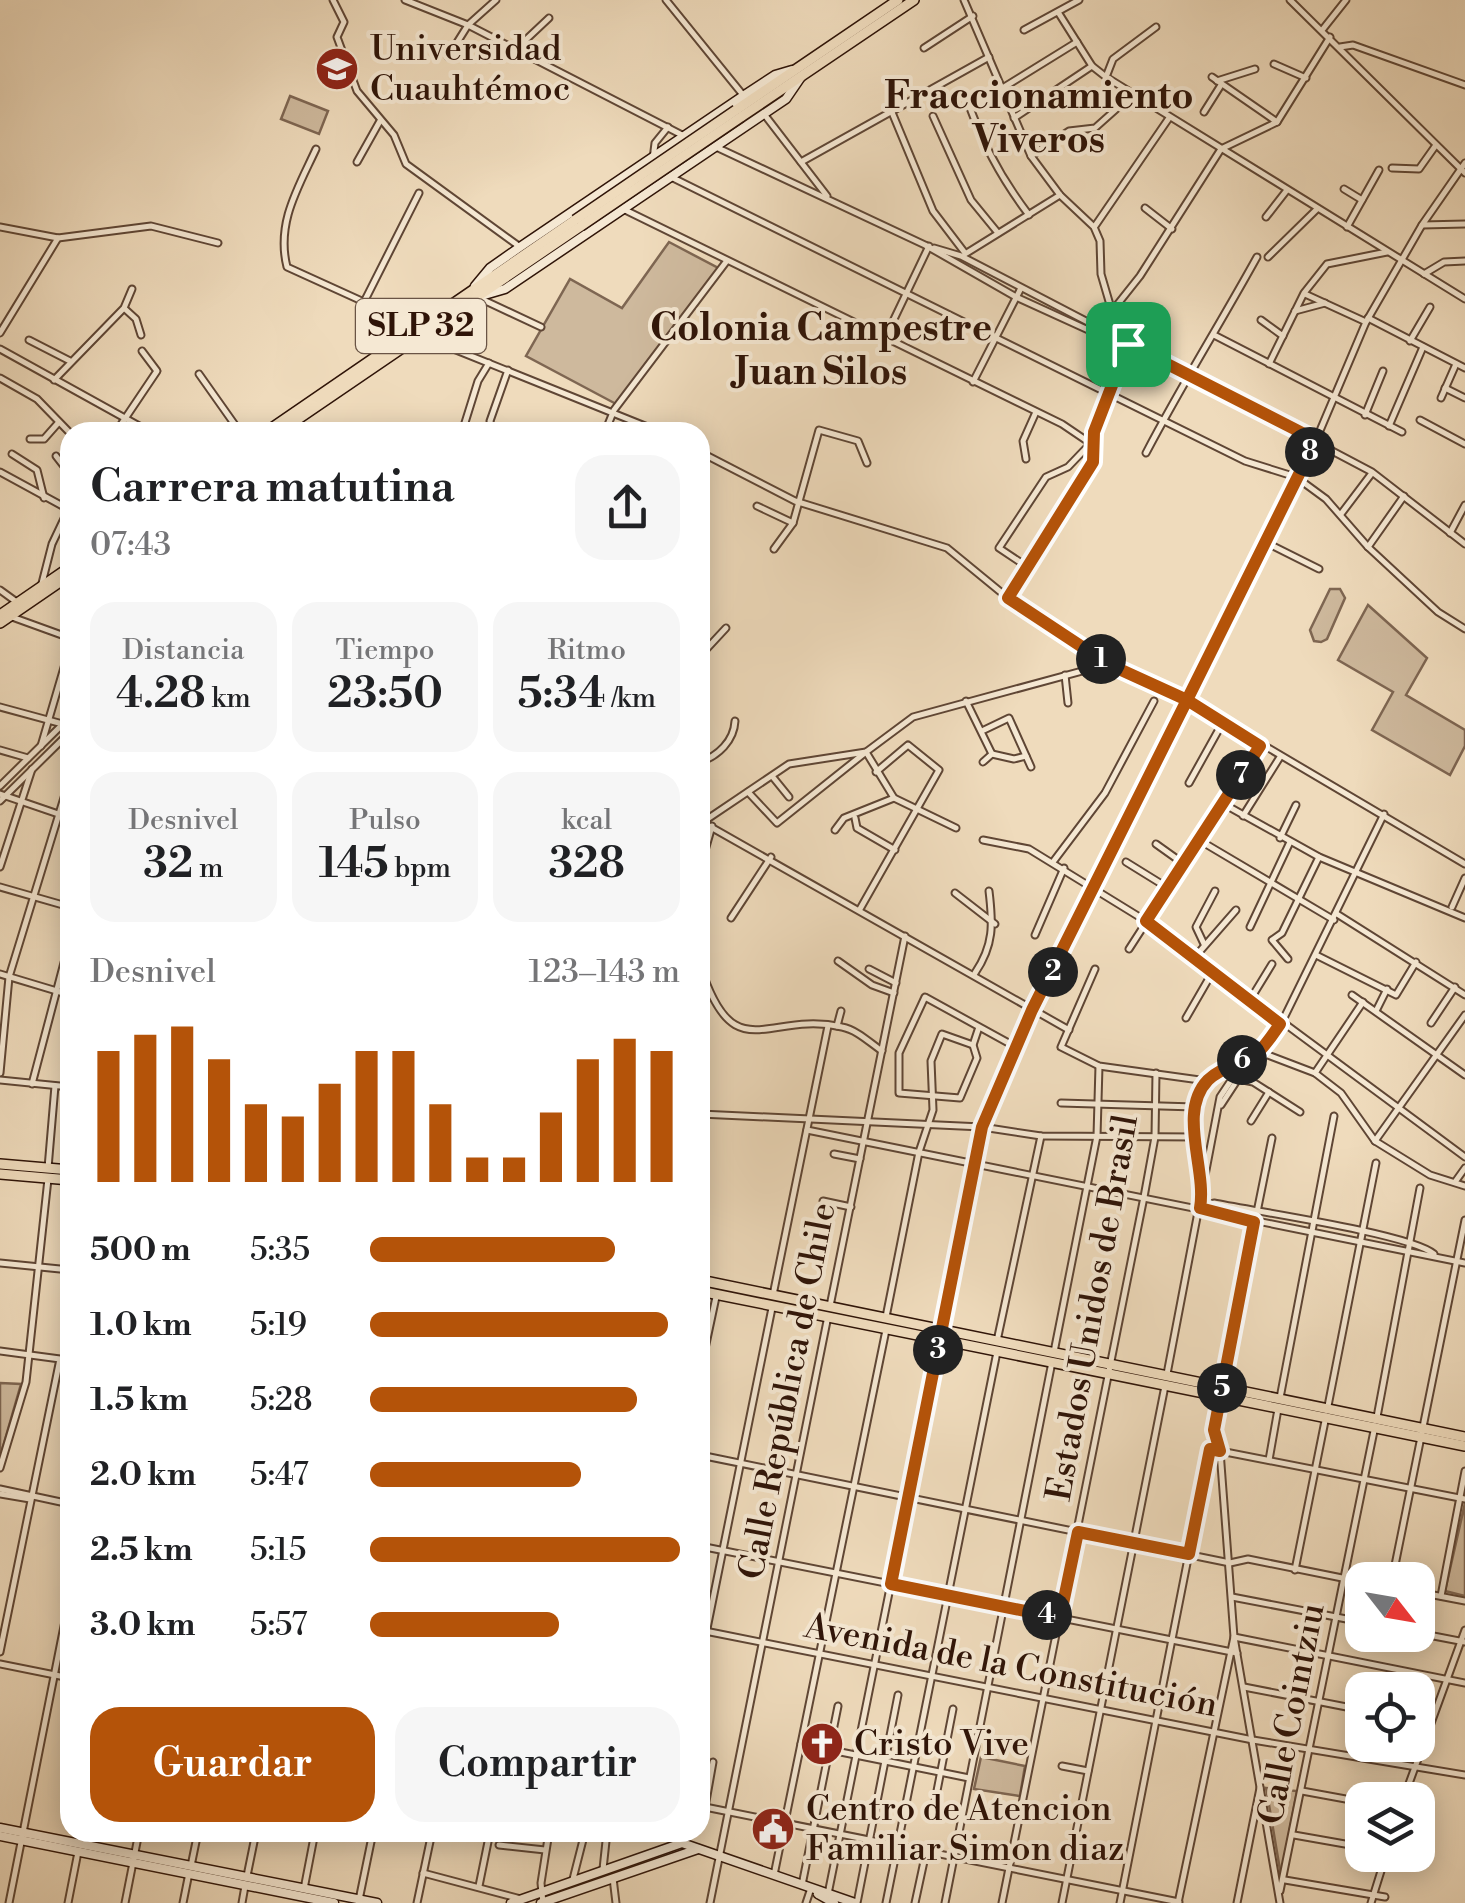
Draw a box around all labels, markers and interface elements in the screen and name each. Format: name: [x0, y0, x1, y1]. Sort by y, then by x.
place label: Universidad Cuauhtémoc: [370, 28, 570, 111]
school or university icon: Universidad Cuauhtémoc: [314, 46, 360, 92]
district label: Fraccionamiento Viveros: [884, 73, 1194, 164]
road number: SLP 32: [356, 299, 486, 353]
pin: [1086, 302, 1171, 387]
district label: Colonia Campestre Juan Silos: [650, 305, 992, 396]
icon: arrive: [1101, 317, 1156, 372]
pin: 8: [1285, 427, 1335, 477]
text: 8: [1301, 434, 1319, 469]
button: share: [575, 455, 680, 560]
text: Carrera matutina: [90, 459, 455, 516]
text: 07:43: [90, 525, 171, 565]
text: Distancia: [122, 633, 244, 668]
text: Tiempo: [335, 633, 435, 668]
text: Ritmo: [547, 633, 626, 668]
pin: 1: [1076, 634, 1126, 684]
text: 1: [1094, 641, 1108, 676]
text: 4.28: [116, 668, 206, 721]
text: 23:50: [327, 668, 443, 721]
text: 5:34: [517, 668, 606, 721]
text: km: [206, 681, 251, 716]
text: /km: [606, 681, 656, 716]
pin: 7: [1216, 750, 1266, 800]
text: 7: [1233, 757, 1249, 792]
text: Desnivel: [128, 803, 238, 838]
text: Pulso: [349, 803, 421, 838]
text: kcal: [561, 803, 612, 838]
text: 32: [143, 838, 193, 891]
text: 145: [319, 838, 389, 891]
text: 328: [548, 838, 625, 891]
text: m: [193, 851, 224, 886]
text: bpm: [389, 851, 451, 886]
pin: 2: [1028, 947, 1078, 997]
text: Desnivel: [90, 952, 216, 992]
text: 123–143 m: [529, 952, 680, 992]
text: 2: [1044, 954, 1062, 989]
pin: 6: [1217, 1035, 1267, 1085]
text: 6: [1233, 1042, 1251, 1077]
street label: Estados Unidos de Brasil: [1038, 1112, 1148, 1504]
street label: Calle República de Chile: [730, 1199, 846, 1583]
text: 500 m: [90, 1230, 191, 1270]
text: 5:35: [250, 1230, 310, 1270]
text: 1.0 km: [90, 1305, 192, 1345]
text: 5:19: [250, 1305, 307, 1345]
pin: 3: [913, 1325, 963, 1375]
text: 3: [930, 1332, 946, 1367]
pin: 5: [1197, 1363, 1247, 1413]
text: 5: [1213, 1370, 1231, 1405]
text: 1.5 km: [90, 1380, 188, 1420]
text: 5:28: [250, 1380, 313, 1420]
text: 2.0 km: [90, 1455, 196, 1495]
text: 5:47: [250, 1455, 309, 1495]
text: 2.5 km: [90, 1530, 193, 1570]
text: 5:15: [250, 1530, 306, 1570]
north arrow: [1345, 1562, 1435, 1652]
map controls: [1345, 1562, 1435, 1872]
pin: 4: [1022, 1590, 1072, 1640]
text: 4: [1038, 1597, 1056, 1632]
street label: Calle Cointziu: [1250, 1600, 1335, 1828]
text: 3.0 km: [90, 1605, 195, 1645]
text: 5:57: [250, 1605, 307, 1645]
street label: Avenida de la Constitución: [800, 1605, 1221, 1727]
button: locate: [1345, 1672, 1435, 1762]
button: Guardar: [90, 1707, 375, 1822]
button: Compartir: [395, 1707, 680, 1822]
church icon: Cristo Vive: [799, 1721, 845, 1767]
place label: Cristo Vive: [854, 1723, 1029, 1766]
button: layers: [1345, 1782, 1435, 1872]
place label: Centro de Atencion Familiar Simon diaz: [806, 1788, 1125, 1871]
public building icon: Centro de Atencion Familiar Simon diaz: [750, 1806, 796, 1852]

